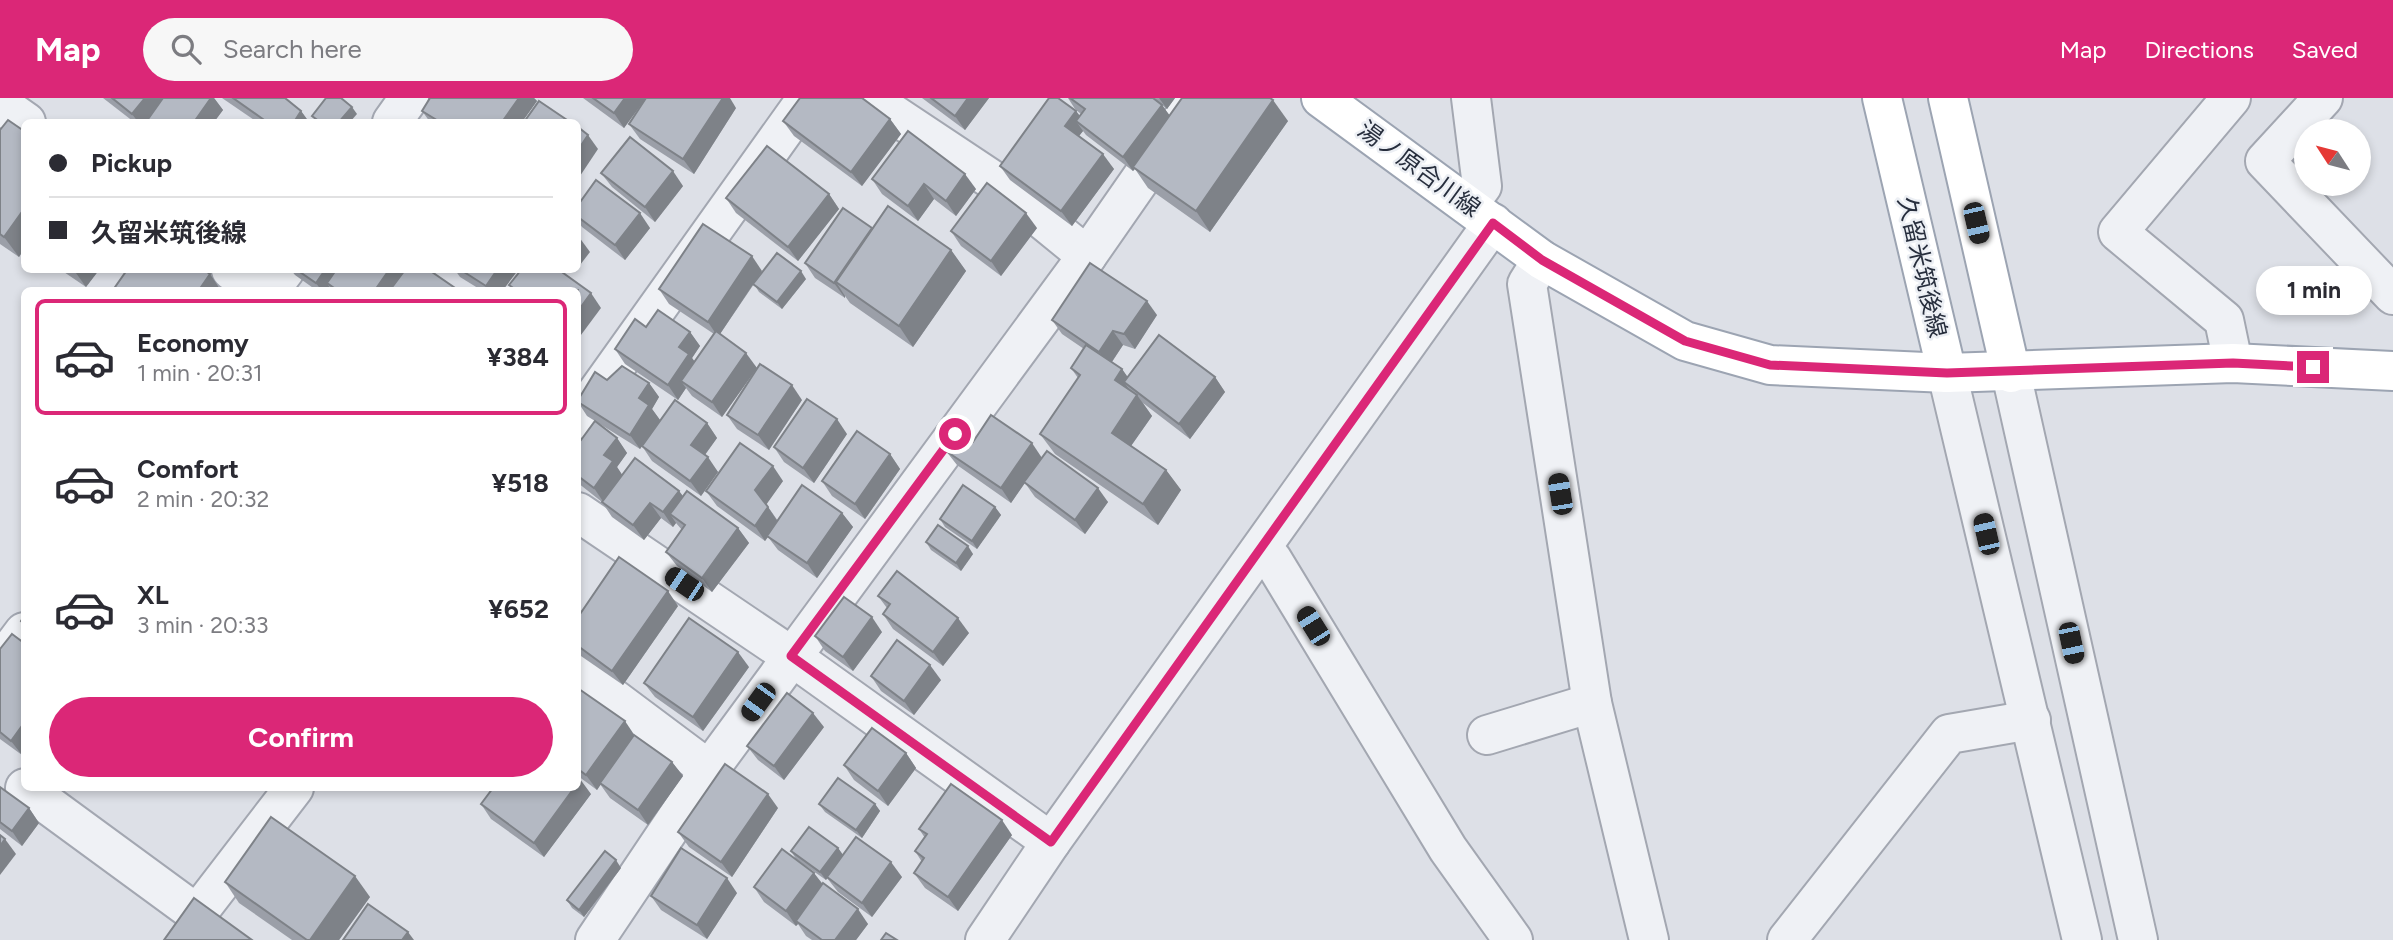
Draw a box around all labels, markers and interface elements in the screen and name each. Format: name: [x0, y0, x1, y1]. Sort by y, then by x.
search box: [143, 18, 633, 81]
text: Map: [35, 30, 101, 69]
icon: search: [167, 30, 205, 68]
text: Search here: [223, 33, 362, 65]
text: Map: [2060, 35, 2106, 64]
text: Directions: [2144, 35, 2254, 64]
text: Saved: [2292, 35, 2358, 64]
street label: 湯ノ原合川線: [1353, 115, 1486, 223]
north arrow: [2294, 119, 2371, 196]
map controls: [2294, 119, 2371, 196]
text: Pickup: [91, 147, 172, 179]
street label: 久留米筑後線: [1892, 193, 1953, 340]
car: [1962, 200, 1991, 246]
text: 久留米筑後線: [91, 217, 247, 249]
callout: 1 min: [2255, 266, 2371, 314]
text: 1 min: [2287, 276, 2341, 304]
icon: car: [53, 326, 116, 389]
text: Economy: [137, 327, 249, 359]
text: ¥384: [487, 341, 549, 373]
route end: [2297, 351, 2329, 383]
text: 1 min · 20:31: [137, 359, 263, 387]
route start: [939, 418, 971, 450]
icon: car: [53, 452, 116, 515]
text: Comfort: [137, 453, 239, 485]
text: ¥518: [492, 467, 549, 499]
car: [1547, 472, 1574, 516]
text: 2 min · 20:32: [137, 485, 269, 513]
car: [1972, 511, 2001, 557]
car: [661, 564, 708, 604]
icon: car: [53, 578, 116, 641]
text: XL: [137, 579, 169, 611]
text: ¥652: [488, 593, 549, 625]
car: [1293, 603, 1334, 649]
text: 3 min · 20:33: [137, 611, 269, 639]
car: [2057, 620, 2086, 666]
car: [738, 679, 779, 725]
button: Confirm: [49, 697, 553, 777]

